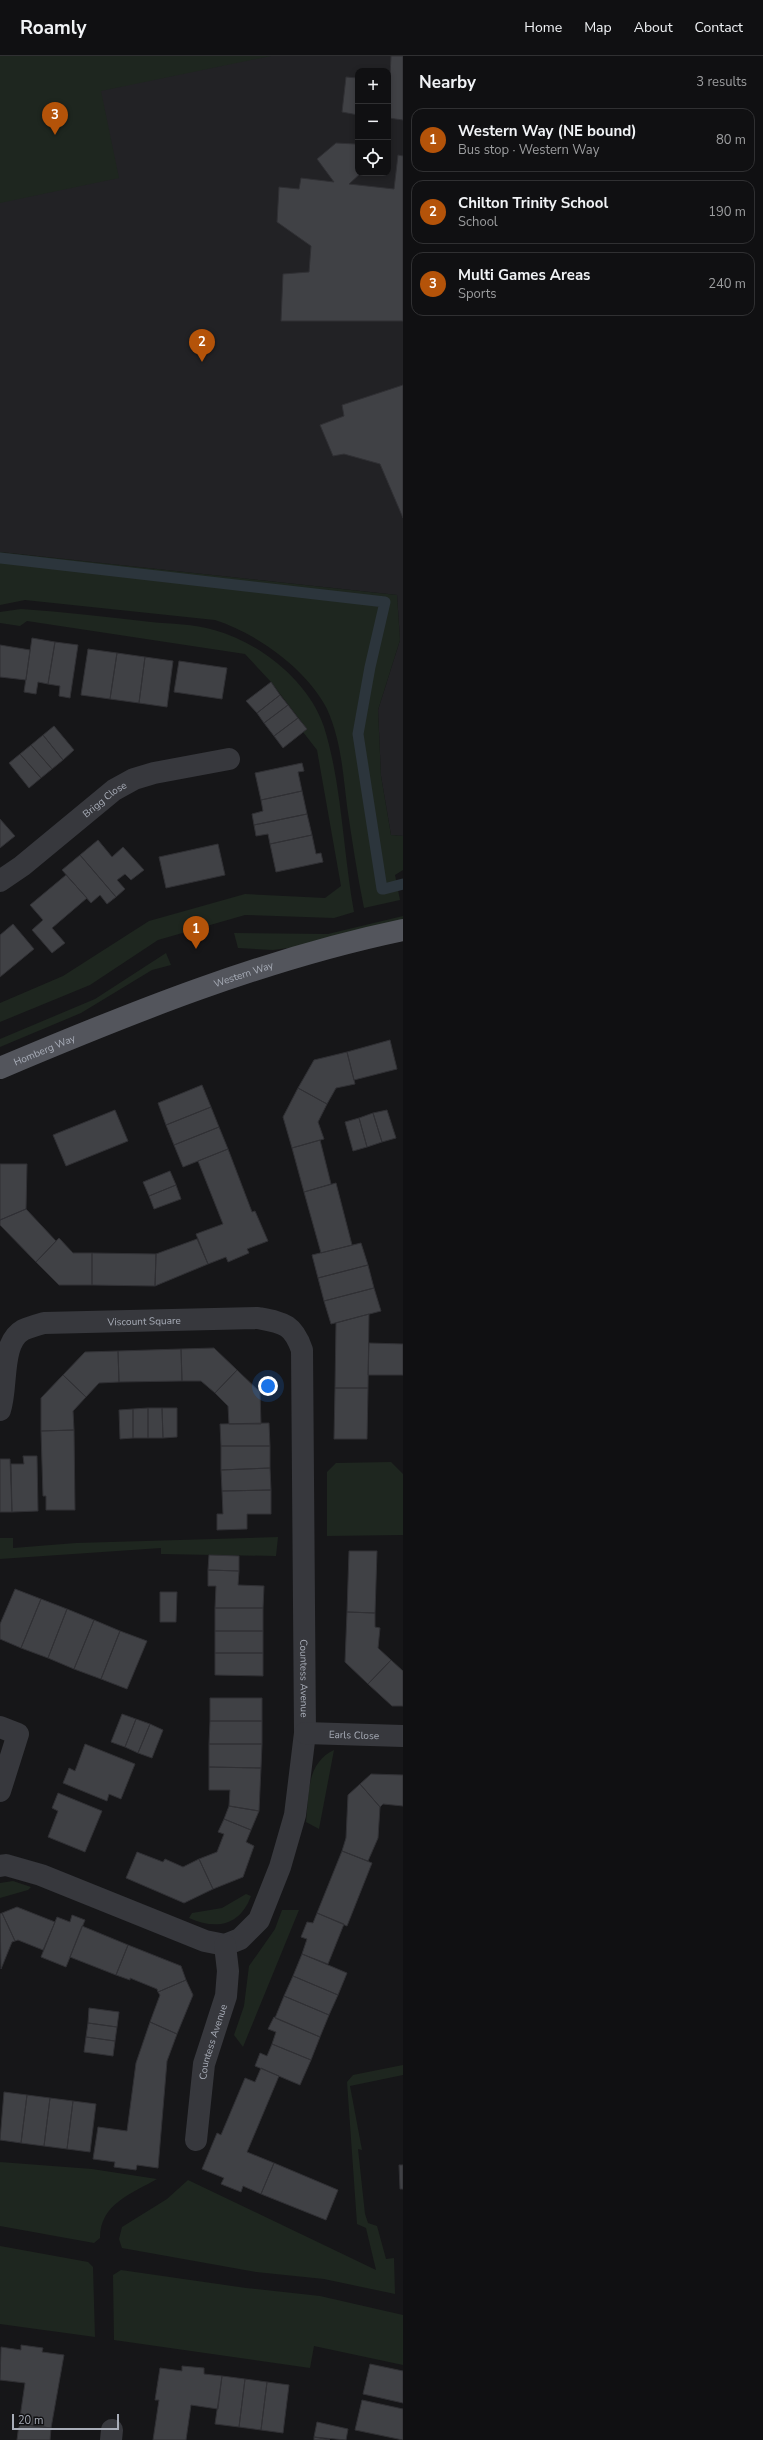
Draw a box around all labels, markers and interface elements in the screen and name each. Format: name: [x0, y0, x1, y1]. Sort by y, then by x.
text: Roamly: [20, 15, 87, 41]
text: Home: [524, 18, 562, 37]
text: Map: [584, 18, 612, 37]
text: About: [634, 18, 673, 37]
text: Contact: [695, 18, 743, 37]
map controls: [355, 68, 391, 176]
button: +: [355, 68, 391, 104]
text: Nearby: [419, 71, 476, 94]
text: 3 results: [696, 73, 747, 91]
pin: 3: [42, 102, 68, 135]
button: −: [355, 104, 391, 140]
text: Western Way (NE bound): [458, 121, 637, 141]
text: 1: [429, 131, 437, 149]
text: 80 m: [716, 131, 746, 149]
button: locate: [355, 140, 391, 176]
text: Bus stop · Western Way: [458, 141, 599, 159]
text: Chilton Trinity School: [458, 193, 608, 213]
text: 2: [429, 203, 437, 221]
text: 190 m: [708, 203, 746, 221]
text: School: [458, 213, 498, 231]
text: Multi Games Areas: [458, 265, 590, 285]
text: 3: [429, 275, 437, 293]
text: 240 m: [708, 275, 746, 293]
text: Sports: [458, 285, 497, 303]
pin: 2: [189, 329, 215, 362]
street label: Brigg Close: [80, 778, 129, 821]
pin: 1: [183, 916, 209, 949]
street label: Western Way: [212, 958, 276, 991]
street label: Homberg Way: [12, 1031, 78, 1070]
street label: Viscount Square: [106, 1314, 181, 1330]
your location: [258, 1376, 278, 1396]
street label: Countess Avenue: [296, 1639, 311, 1718]
street label: Earls Close: [329, 1728, 379, 1743]
street label: Countess Avenue: [196, 2002, 231, 2080]
scale bar: [12, 2412, 119, 2431]
text: 20 m: [18, 2413, 43, 2428]

